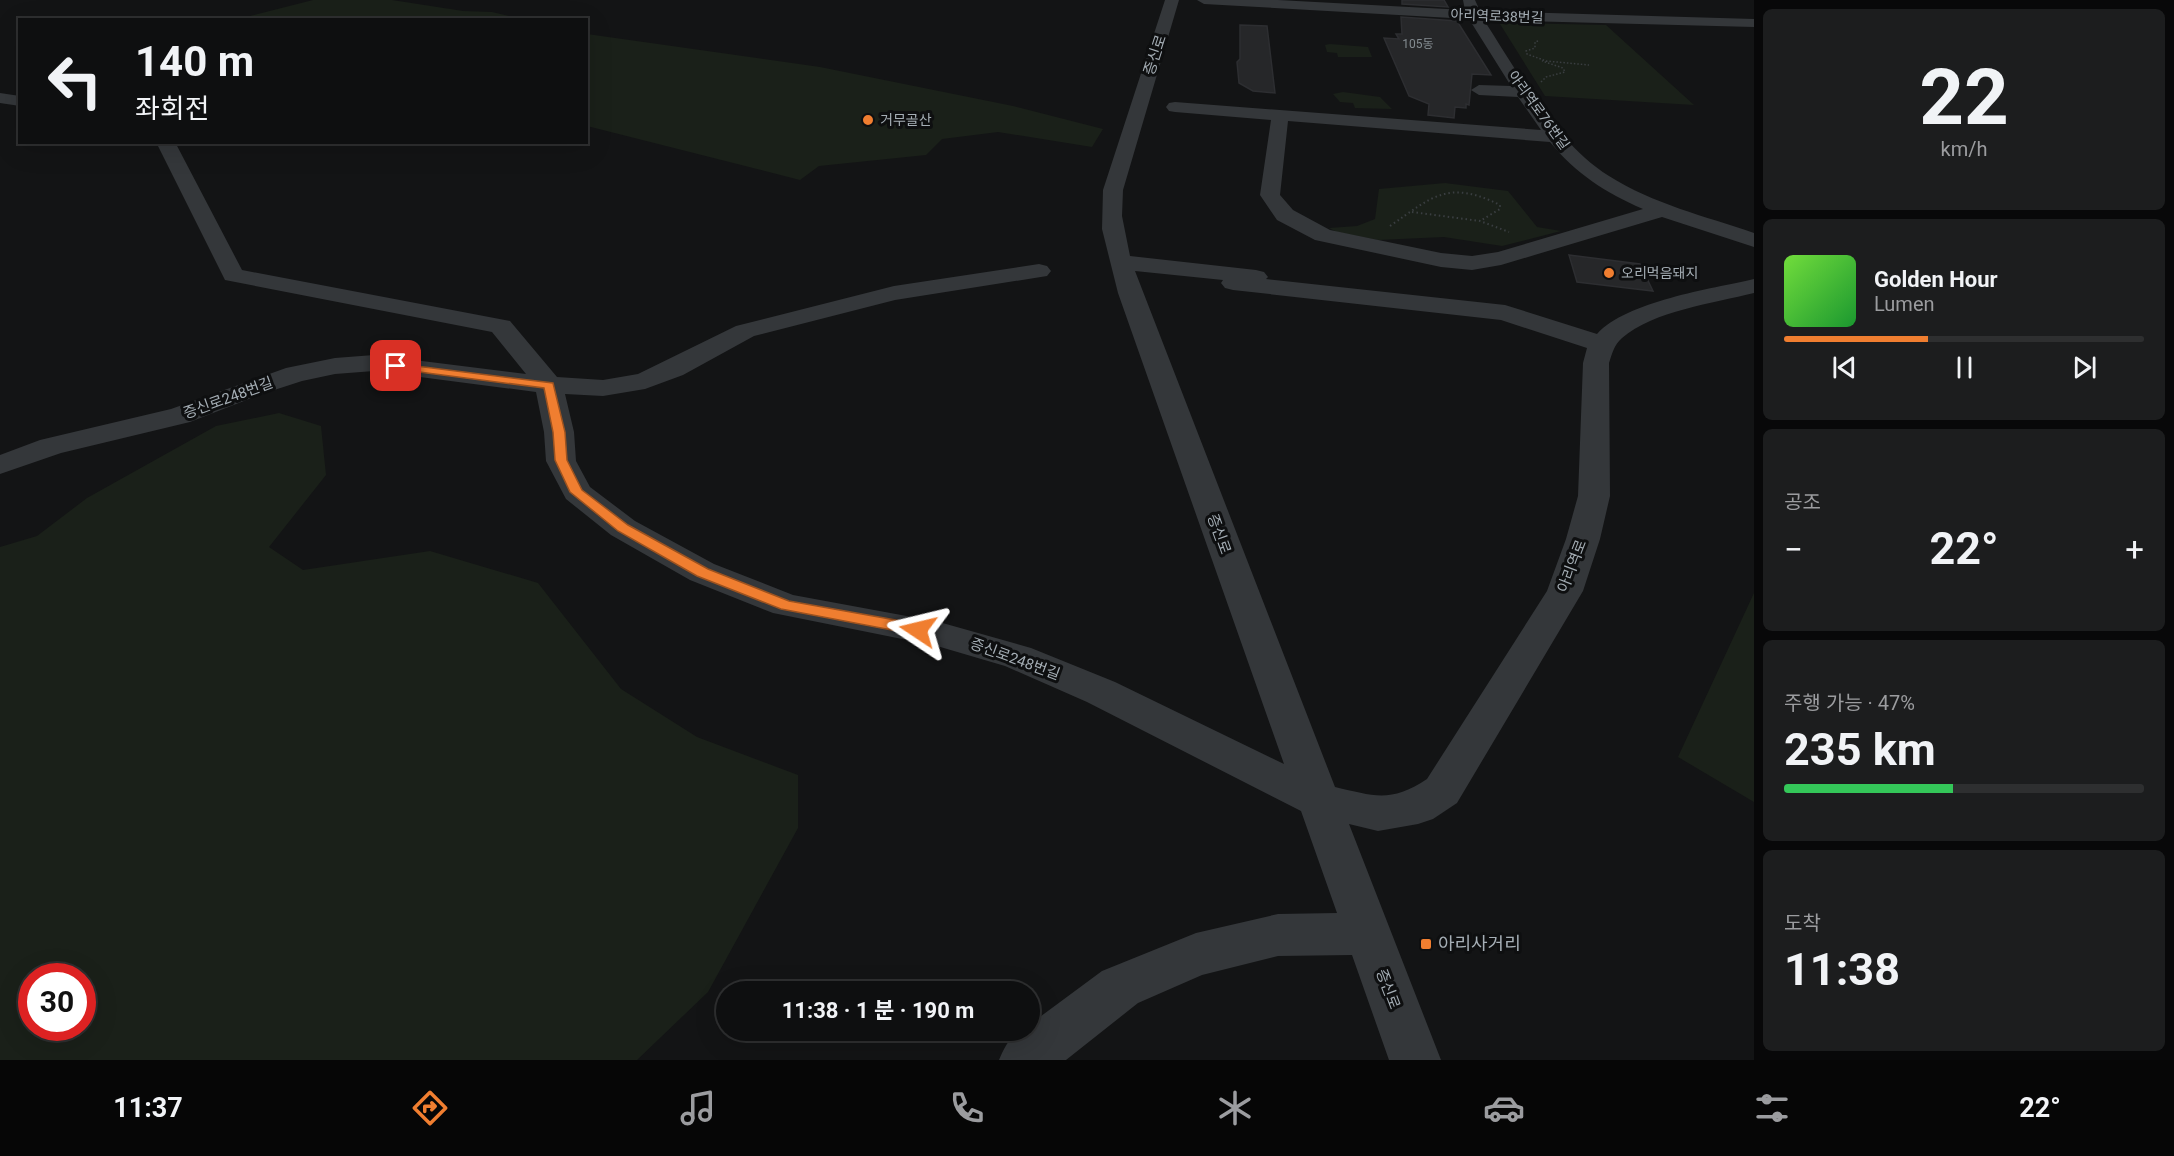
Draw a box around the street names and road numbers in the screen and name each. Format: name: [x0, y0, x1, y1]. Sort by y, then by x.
street label: 아리역로38번길: [1450, 6, 1544, 26]
street label: 증신로: [1140, 33, 1170, 77]
street label: 아리역로76번길: [1505, 68, 1573, 152]
street label: 증신로248번길: [181, 373, 275, 423]
street label: 증신로: [1203, 511, 1235, 557]
street label: 아리역로: [1554, 537, 1590, 595]
street label: 증신로248번길: [968, 634, 1062, 684]
street label: 증신로: [1372, 966, 1404, 1012]

